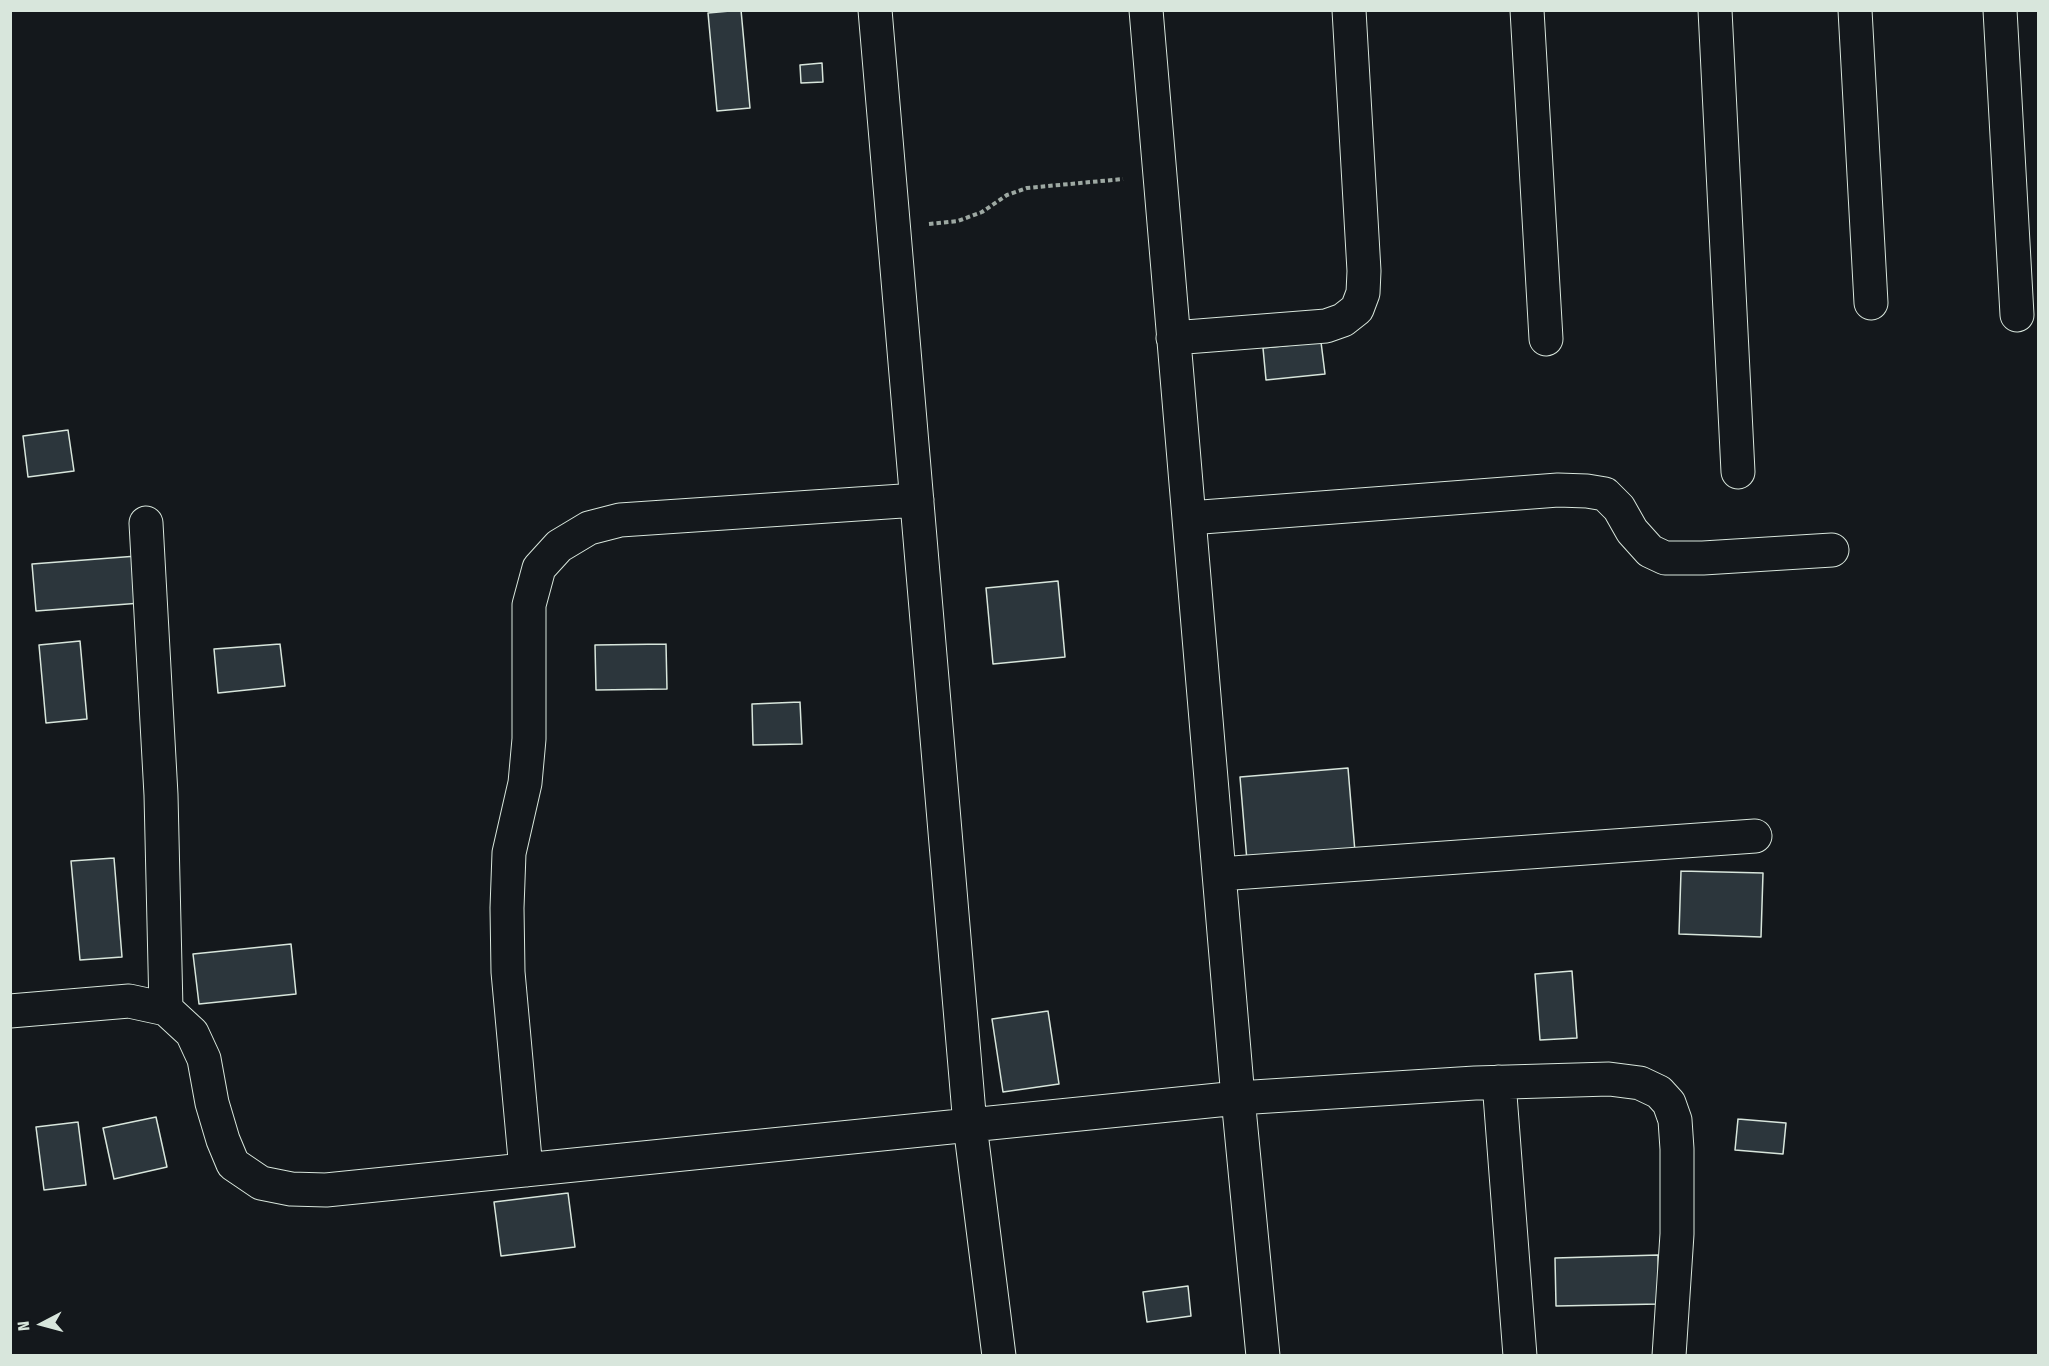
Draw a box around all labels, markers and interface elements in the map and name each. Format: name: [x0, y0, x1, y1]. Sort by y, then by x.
north arrow: [12, 1294, 72, 1354]
text: N: [14, 1320, 34, 1332]

